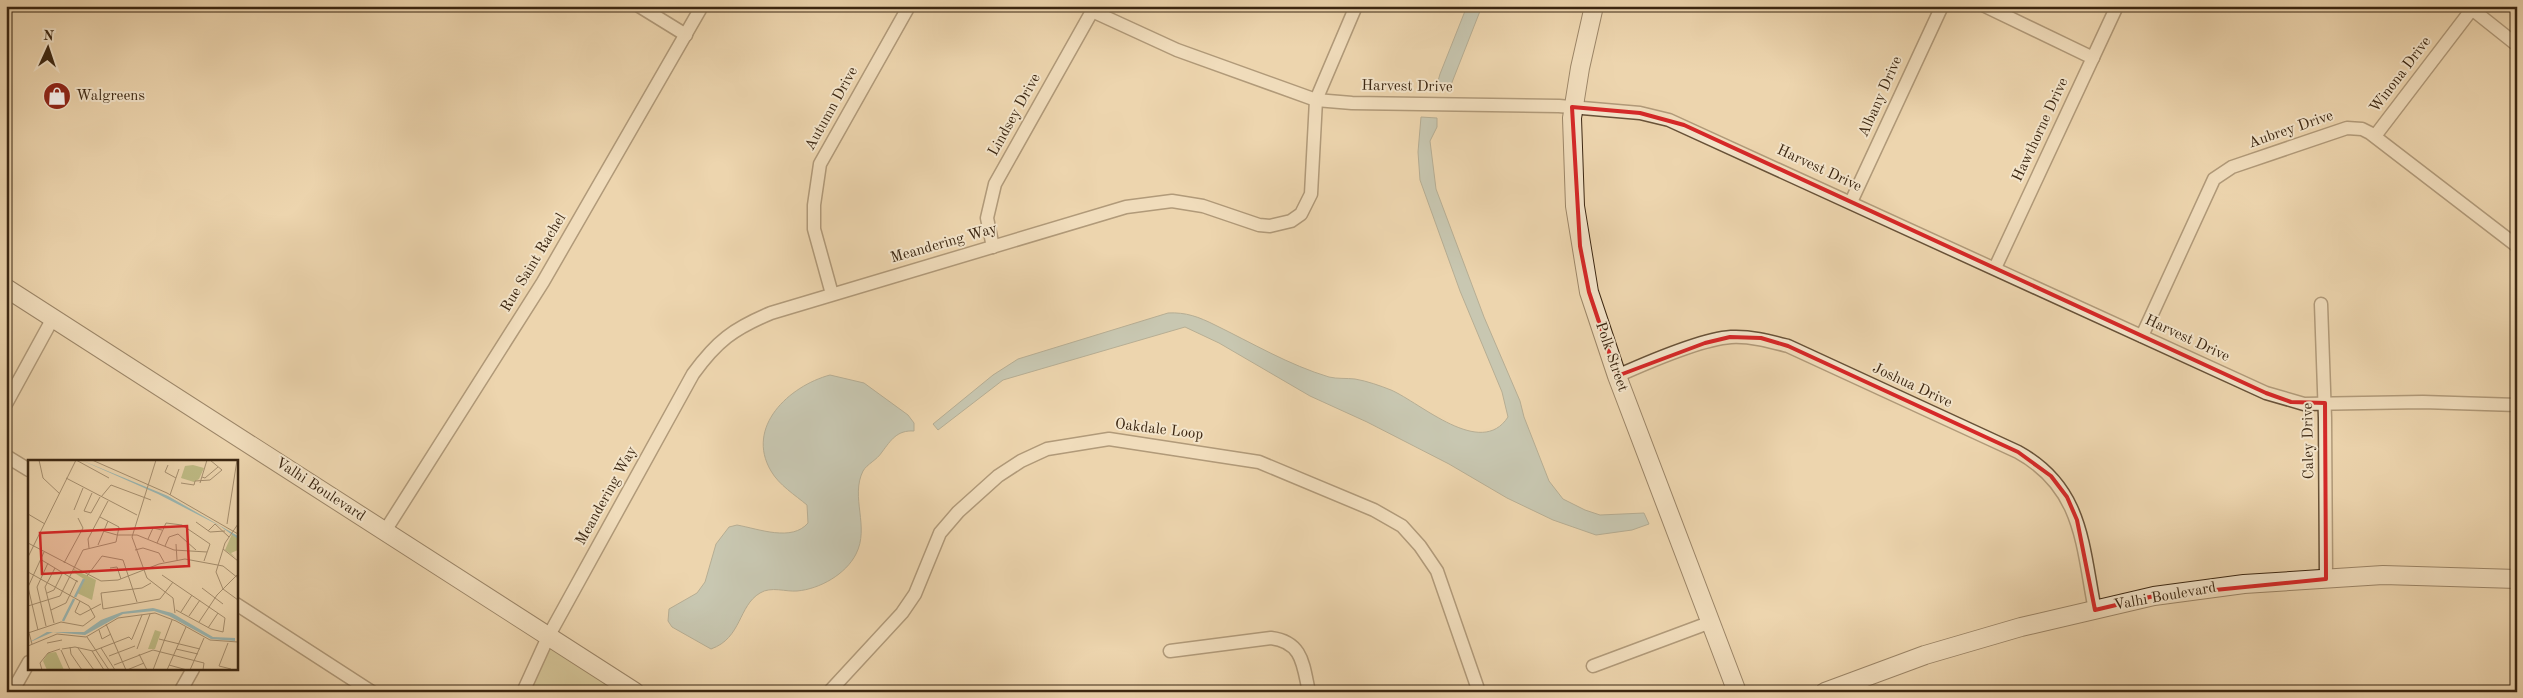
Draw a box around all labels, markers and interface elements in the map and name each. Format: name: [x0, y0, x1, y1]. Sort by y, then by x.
north arrow: [22, 22, 72, 72]
text: N: [43, 29, 55, 43]
street label: Winona Drive: [2368, 34, 2434, 116]
street label: Albany Drive: [1856, 54, 1906, 140]
street label: Autumn Drive: [803, 65, 861, 153]
street label: Lindsey Drive: [986, 71, 1044, 159]
street label: Hawthorne Drive: [2010, 76, 2072, 184]
street label: Harvest Drive: [1361, 79, 1453, 95]
shop icon: Walgreens: [42, 81, 72, 111]
place label: Walgreens: [76, 89, 145, 104]
street label: Aubrey Drive: [2247, 108, 2335, 151]
street label: Harvest Drive: [1774, 143, 1864, 195]
street label: Rue Saint Rachel: [499, 211, 569, 315]
street label: Meandering Way: [889, 222, 999, 266]
street label: Harvest Drive: [2142, 313, 2232, 365]
street label: Polk Street: [1592, 320, 1630, 394]
street label: Joshua Drive: [1870, 361, 1954, 411]
street label: Caley Drive: [2301, 402, 2317, 479]
street label: Oakdale Loop: [1114, 417, 1204, 443]
street label: Meandering Way: [574, 444, 640, 548]
street label: Valhi Boulevard: [272, 455, 368, 525]
inset map: [28, 460, 238, 670]
street label: Valhi Boulevard: [2113, 581, 2218, 613]

